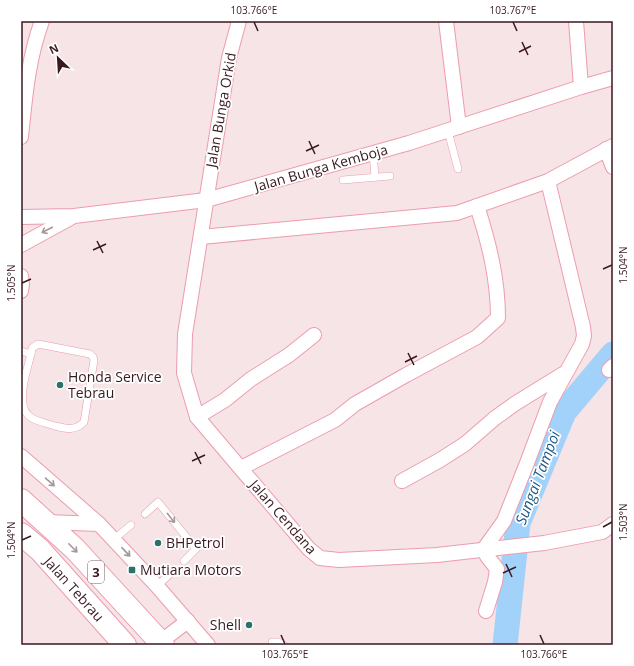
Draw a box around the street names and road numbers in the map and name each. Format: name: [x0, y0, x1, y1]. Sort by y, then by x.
street label: Jalan Bunga Orkid: [201, 51, 240, 171]
street label: Jalan Bunga Kemboja: [250, 139, 390, 196]
street label: Jalan Cendana: [244, 474, 321, 558]
street label: Jalan Tebrau: [39, 551, 109, 625]
road number: 3: [88, 561, 104, 583]

